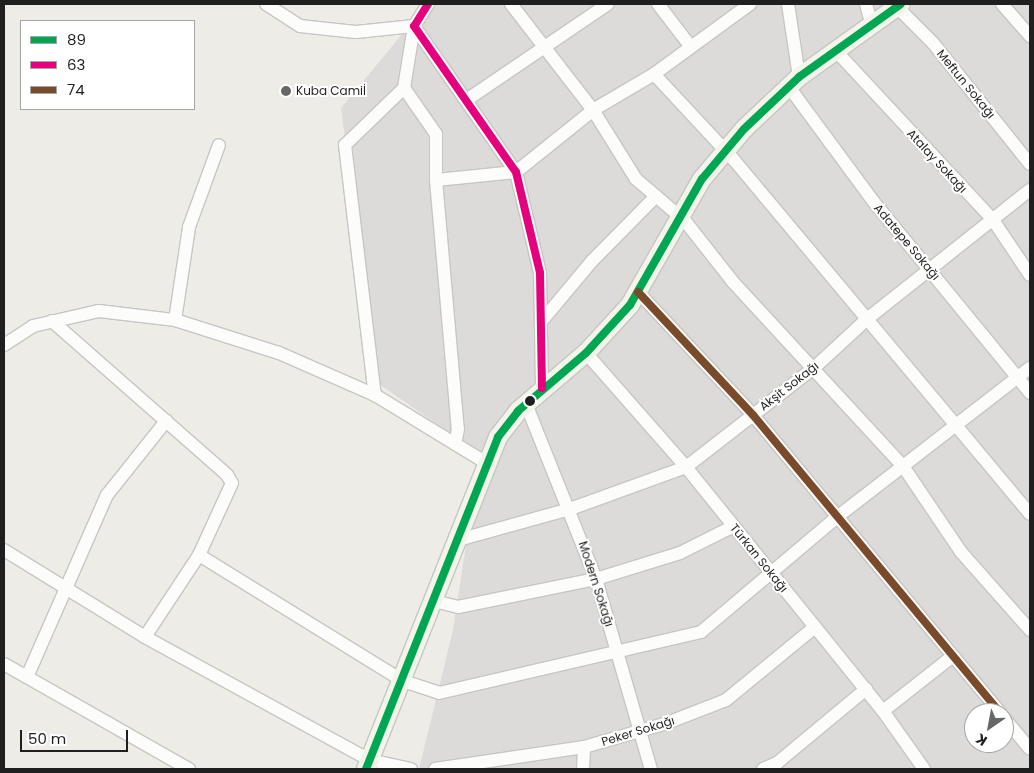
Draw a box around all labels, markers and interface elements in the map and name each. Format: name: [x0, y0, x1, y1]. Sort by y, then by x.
legend: [20, 20, 195, 110]
text: 89: [67, 29, 86, 50]
street label: Meftun Sokağı: [934, 47, 998, 121]
text: 63: [67, 54, 85, 75]
text: 74: [67, 79, 85, 100]
place label: Kuba Camiİ: [296, 84, 366, 98]
marker: Kuba Camiİ: [280, 85, 292, 97]
street label: Atalay Sokağı: [904, 126, 970, 196]
street label: Adatepe Sokağı: [871, 201, 943, 283]
street label: Akşit Sokağı: [757, 358, 821, 414]
unlabelled marker: [525, 396, 535, 406]
street label: Türkan Sokağı: [727, 521, 791, 595]
street label: Modern Sokağı: [575, 539, 617, 629]
north arrow: [964, 703, 1014, 753]
street label: Peker Sokağı: [600, 713, 676, 749]
scale bar: [22, 720, 130, 752]
text: 50 m: [28, 728, 66, 749]
text: K: [972, 729, 991, 751]

